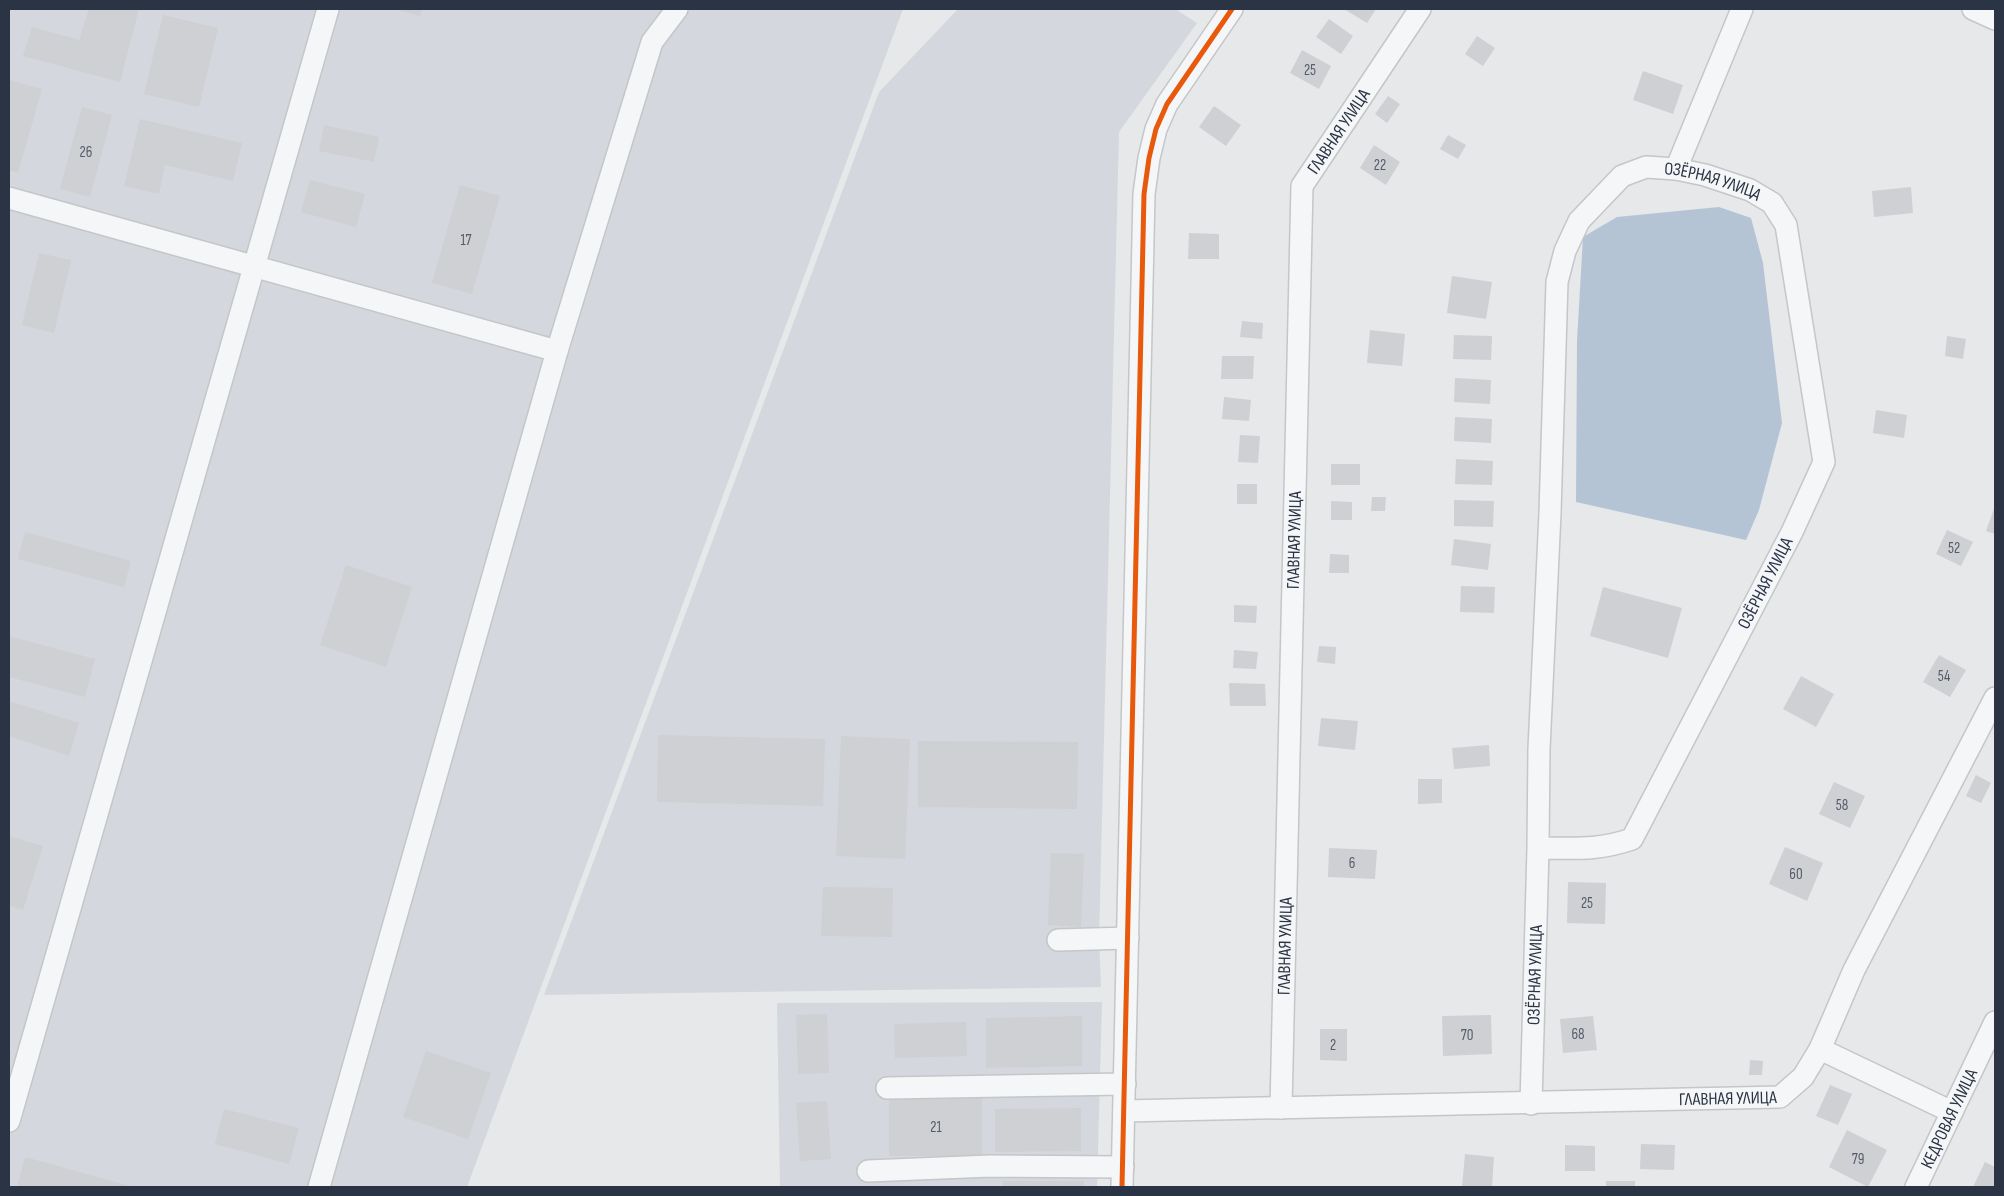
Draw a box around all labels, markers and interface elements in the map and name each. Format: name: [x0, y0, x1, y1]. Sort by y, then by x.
house number: 25: [1304, 61, 1316, 80]
street label: ГЛАВНАЯ УЛИЦА: [1303, 85, 1375, 178]
house number: 26: [80, 143, 92, 162]
house number: 22: [1374, 156, 1386, 175]
street label: ОЗЁРНАЯ УЛИЦА: [1664, 158, 1765, 206]
house number: 17: [460, 231, 472, 250]
street label: ГЛАВНАЯ УЛИЦА: [1283, 491, 1306, 589]
street label: ОЗЁРНАЯ УЛИЦА: [1733, 534, 1798, 633]
house number: 52: [1948, 539, 1960, 558]
house number: 54: [1938, 667, 1950, 686]
house number: 58: [1836, 796, 1848, 815]
house number: 6: [1349, 854, 1355, 873]
house number: 60: [1789, 865, 1803, 884]
house number: 25: [1581, 894, 1593, 913]
street label: ГЛАВНАЯ УЛИЦА: [1274, 897, 1297, 995]
street label: ОЗЁРНАЯ УЛИЦА: [1523, 924, 1547, 1025]
house number: 68: [1571, 1025, 1585, 1044]
house number: 70: [1461, 1026, 1473, 1045]
house number: 2: [1330, 1036, 1336, 1055]
street label: КЕДРОВАЯ УЛИЦА: [1917, 1065, 1982, 1172]
street label: ГЛАВНАЯ УЛИЦА: [1679, 1087, 1777, 1110]
house number: 21: [930, 1118, 942, 1137]
house number: 79: [1852, 1150, 1864, 1169]

